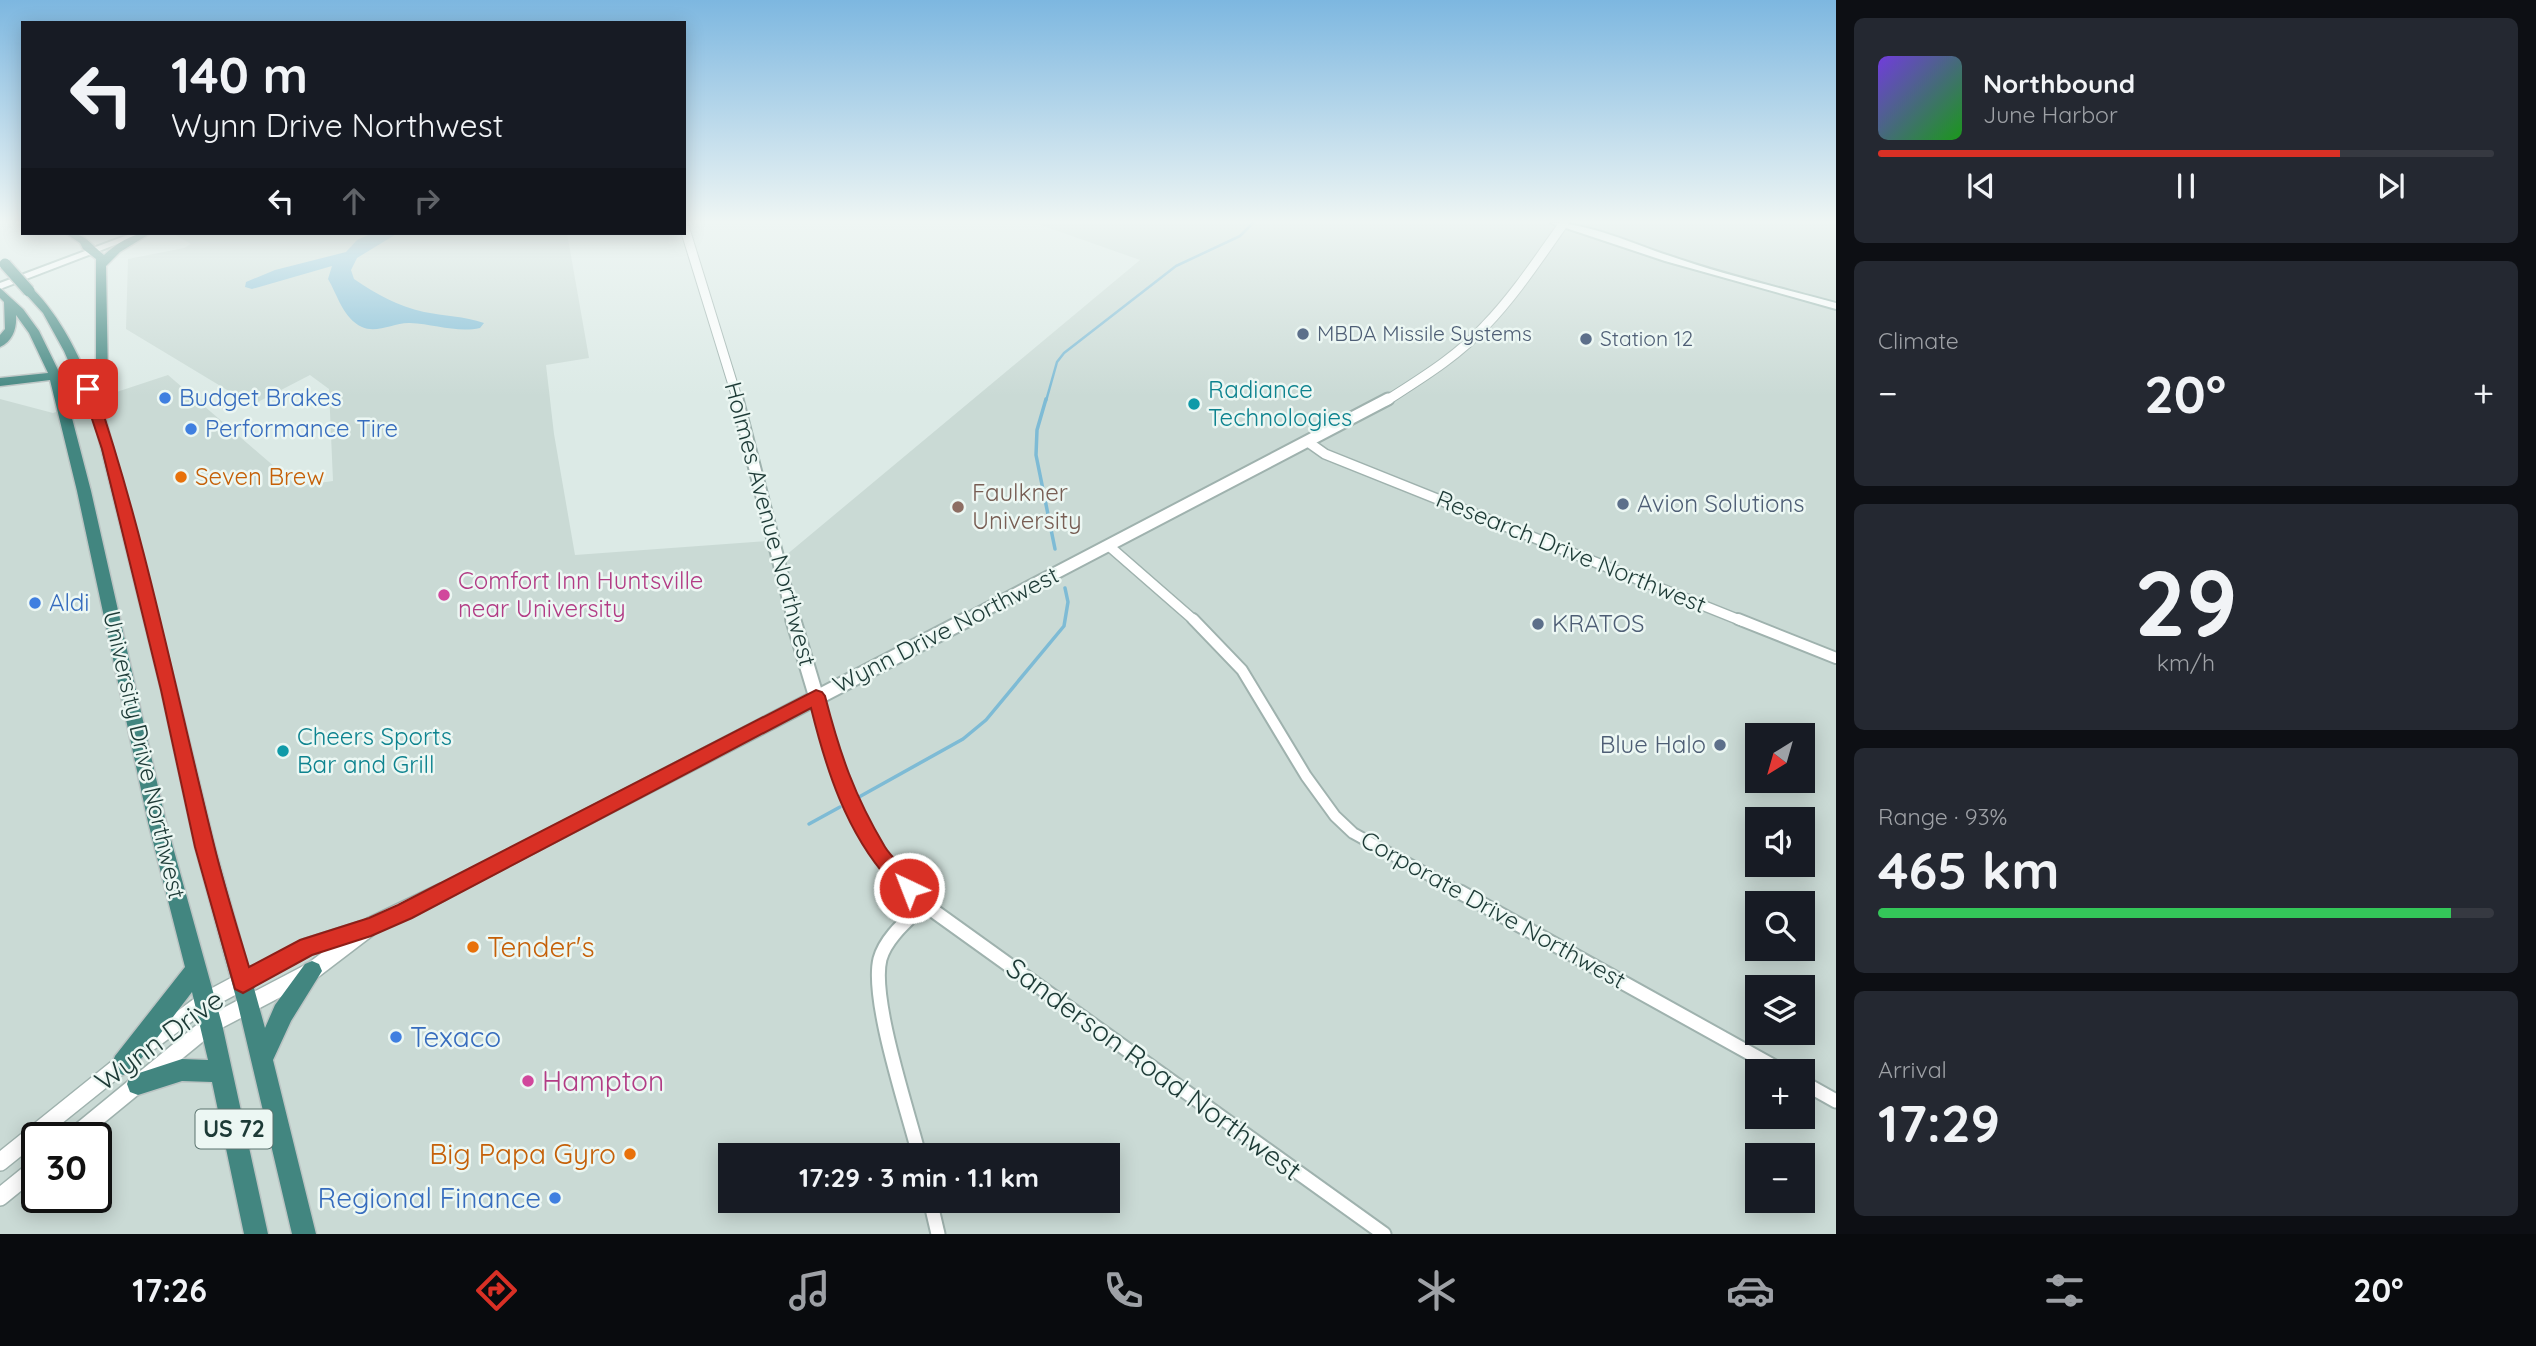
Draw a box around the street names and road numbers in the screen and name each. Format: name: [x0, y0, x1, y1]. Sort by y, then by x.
street label: Holmes Avenue Northwest: [719, 378, 823, 669]
street label: Research Drive Northwest: [1432, 483, 1711, 619]
street label: Wynn Drive Northwest: [828, 559, 1063, 699]
street label: University Drive Northwest: [97, 608, 193, 902]
street label: Corporate Drive Northwest: [1356, 824, 1631, 995]
street label: Sanderson Road Northwest: [1000, 950, 1309, 1188]
street label: Wynn Drive: [88, 981, 230, 1098]
road number: US 72: [196, 1110, 272, 1148]

